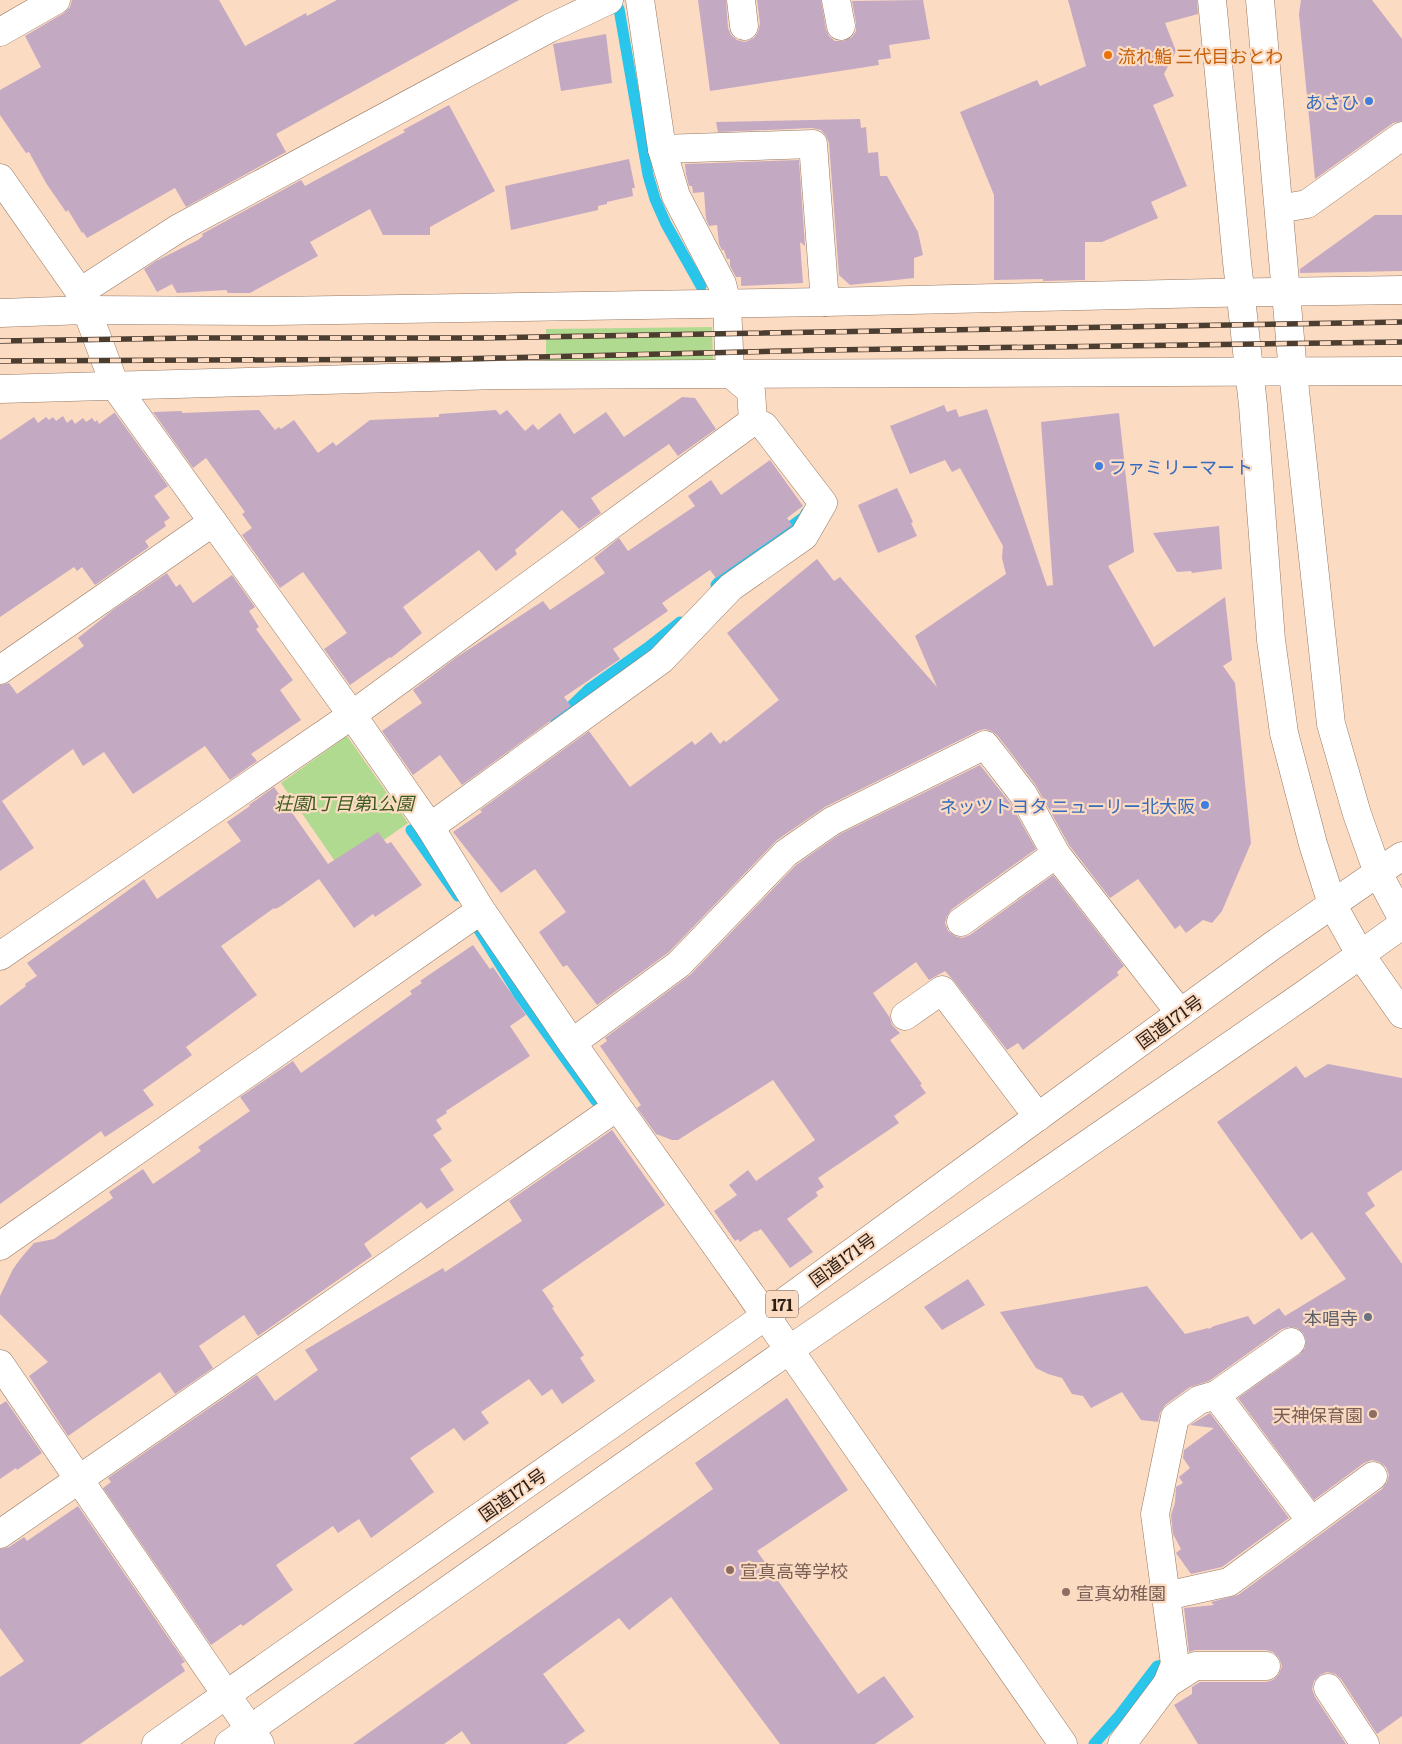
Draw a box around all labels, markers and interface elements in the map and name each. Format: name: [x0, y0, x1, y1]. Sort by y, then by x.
place label: 流れ鮨 三代目おとわ: [1118, 42, 1284, 69]
marker: 流れ鮨 三代目おとわ: [1102, 49, 1114, 61]
place label: あさひ: [1305, 88, 1359, 115]
marker: あさひ: [1363, 95, 1375, 107]
place label: ファミリーマート: [1109, 453, 1253, 480]
marker: ファミリーマート: [1093, 460, 1105, 472]
park label: 荘園1丁目第1公園: [274, 789, 417, 816]
place label: ネッツトヨタ ニューリー北大阪: [939, 792, 1195, 819]
marker: ネッツトヨタ ニューリー北大阪: [1199, 799, 1211, 811]
street label: 国道171号: [1130, 987, 1208, 1055]
street label: 国道171号: [803, 1225, 881, 1293]
road number: 171: [766, 1290, 798, 1318]
place label: 本唱寺: [1304, 1304, 1358, 1331]
marker: 本唱寺: [1362, 1311, 1374, 1323]
place label: 天神保育園: [1273, 1401, 1363, 1428]
marker: 天神保育園: [1367, 1408, 1379, 1420]
street label: 国道171号: [473, 1461, 551, 1527]
place label: 宣真高等学校: [740, 1557, 848, 1584]
marker: 宣真高等学校: [724, 1564, 736, 1576]
place label: 宣真幼稚園: [1076, 1579, 1166, 1606]
marker: 宣真幼稚園: [1060, 1586, 1072, 1598]

